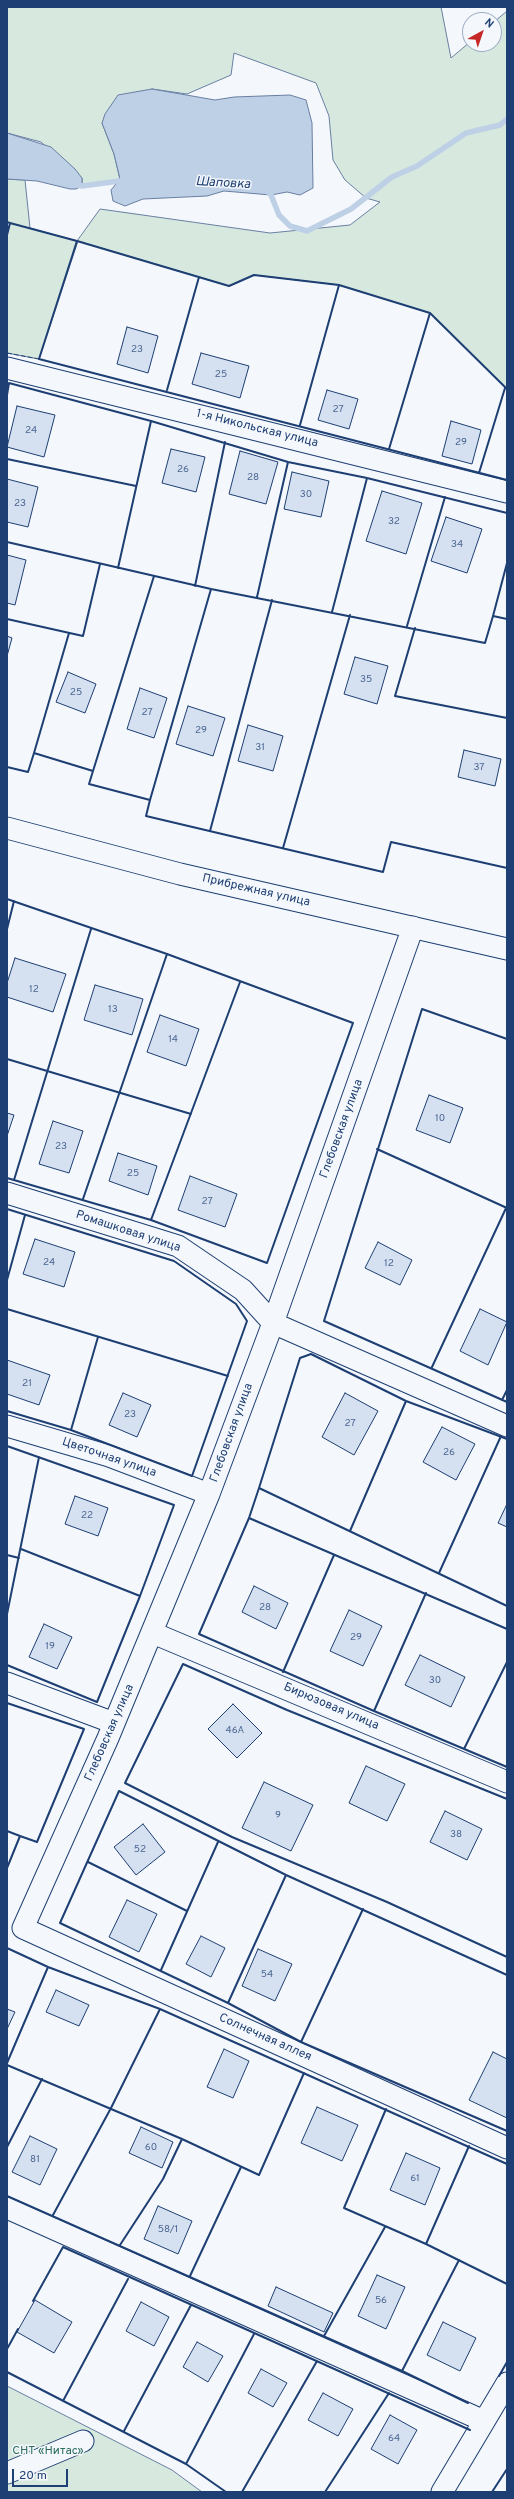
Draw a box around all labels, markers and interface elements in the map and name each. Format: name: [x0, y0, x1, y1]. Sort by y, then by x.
north arrow: [462, 12, 502, 52]
text: N: [482, 16, 497, 31]
water label: Шаповка: [195, 175, 251, 193]
house number: 23: [131, 344, 143, 356]
house number: 25: [215, 369, 227, 381]
house number: 27: [332, 404, 344, 416]
street label: 1-я Никольская улица: [195, 407, 319, 451]
house number: 24: [25, 425, 37, 437]
house number: 29: [455, 437, 467, 449]
house number: 26: [177, 464, 189, 476]
house number: 28: [247, 472, 259, 484]
house number: 30: [300, 489, 312, 501]
house number: 23: [14, 498, 26, 510]
house number: 32: [388, 516, 400, 528]
house number: 34: [451, 539, 463, 551]
house number: 35: [360, 674, 372, 686]
house number: 25: [70, 687, 82, 699]
house number: 27: [141, 707, 153, 719]
house number: 29: [195, 725, 207, 737]
house number: 31: [255, 742, 265, 754]
house number: 37: [473, 762, 485, 774]
street label: Прибрежная улица: [201, 872, 311, 910]
house number: 12: [29, 984, 39, 996]
house number: 13: [108, 1004, 118, 1016]
house number: 14: [168, 1034, 178, 1046]
street label: Глебовская улица: [317, 1077, 367, 1181]
house number: 10: [435, 1113, 445, 1125]
house number: 23: [55, 1141, 67, 1153]
house number: 25: [127, 1168, 139, 1180]
house number: 27: [201, 1196, 213, 1208]
street label: Ромашковая улица: [74, 1208, 182, 1256]
house number: 24: [43, 1257, 55, 1269]
house number: 12: [384, 1258, 394, 1270]
house number: 21: [22, 1378, 32, 1390]
street label: Глебовская улица: [207, 1381, 257, 1485]
house number: 23: [124, 1409, 136, 1421]
house number: 27: [344, 1418, 356, 1430]
street label: Цветочная улица: [60, 1435, 158, 1481]
house number: 26: [443, 1447, 455, 1459]
house number: 22: [81, 1510, 93, 1522]
house number: 28: [259, 1602, 271, 1614]
house number: 29: [350, 1632, 362, 1644]
house number: 19: [45, 1641, 55, 1653]
house number: 30: [429, 1675, 441, 1687]
street label: Бирюзовая улица: [281, 1680, 381, 1734]
street label: Глебовская улица: [82, 1682, 138, 1784]
house number: 46А: [226, 1725, 244, 1737]
house number: 9: [275, 1810, 281, 1822]
house number: 38: [450, 1829, 462, 1841]
house number: 52: [134, 1844, 146, 1856]
house number: 54: [261, 1969, 273, 1981]
street label: Солнечная аллея: [216, 2011, 314, 2065]
house number: 60: [145, 2142, 157, 2154]
house number: 81: [30, 2154, 40, 2166]
house number: 61: [410, 2173, 420, 2185]
house number: 58/1: [158, 2224, 178, 2236]
house number: 56: [375, 2295, 387, 2307]
house number: 64: [388, 2433, 400, 2445]
park label: СНТ «Нитас»: [12, 2445, 84, 2459]
scale bar: [14, 2461, 70, 2487]
text: 20 m: [19, 2468, 47, 2484]

